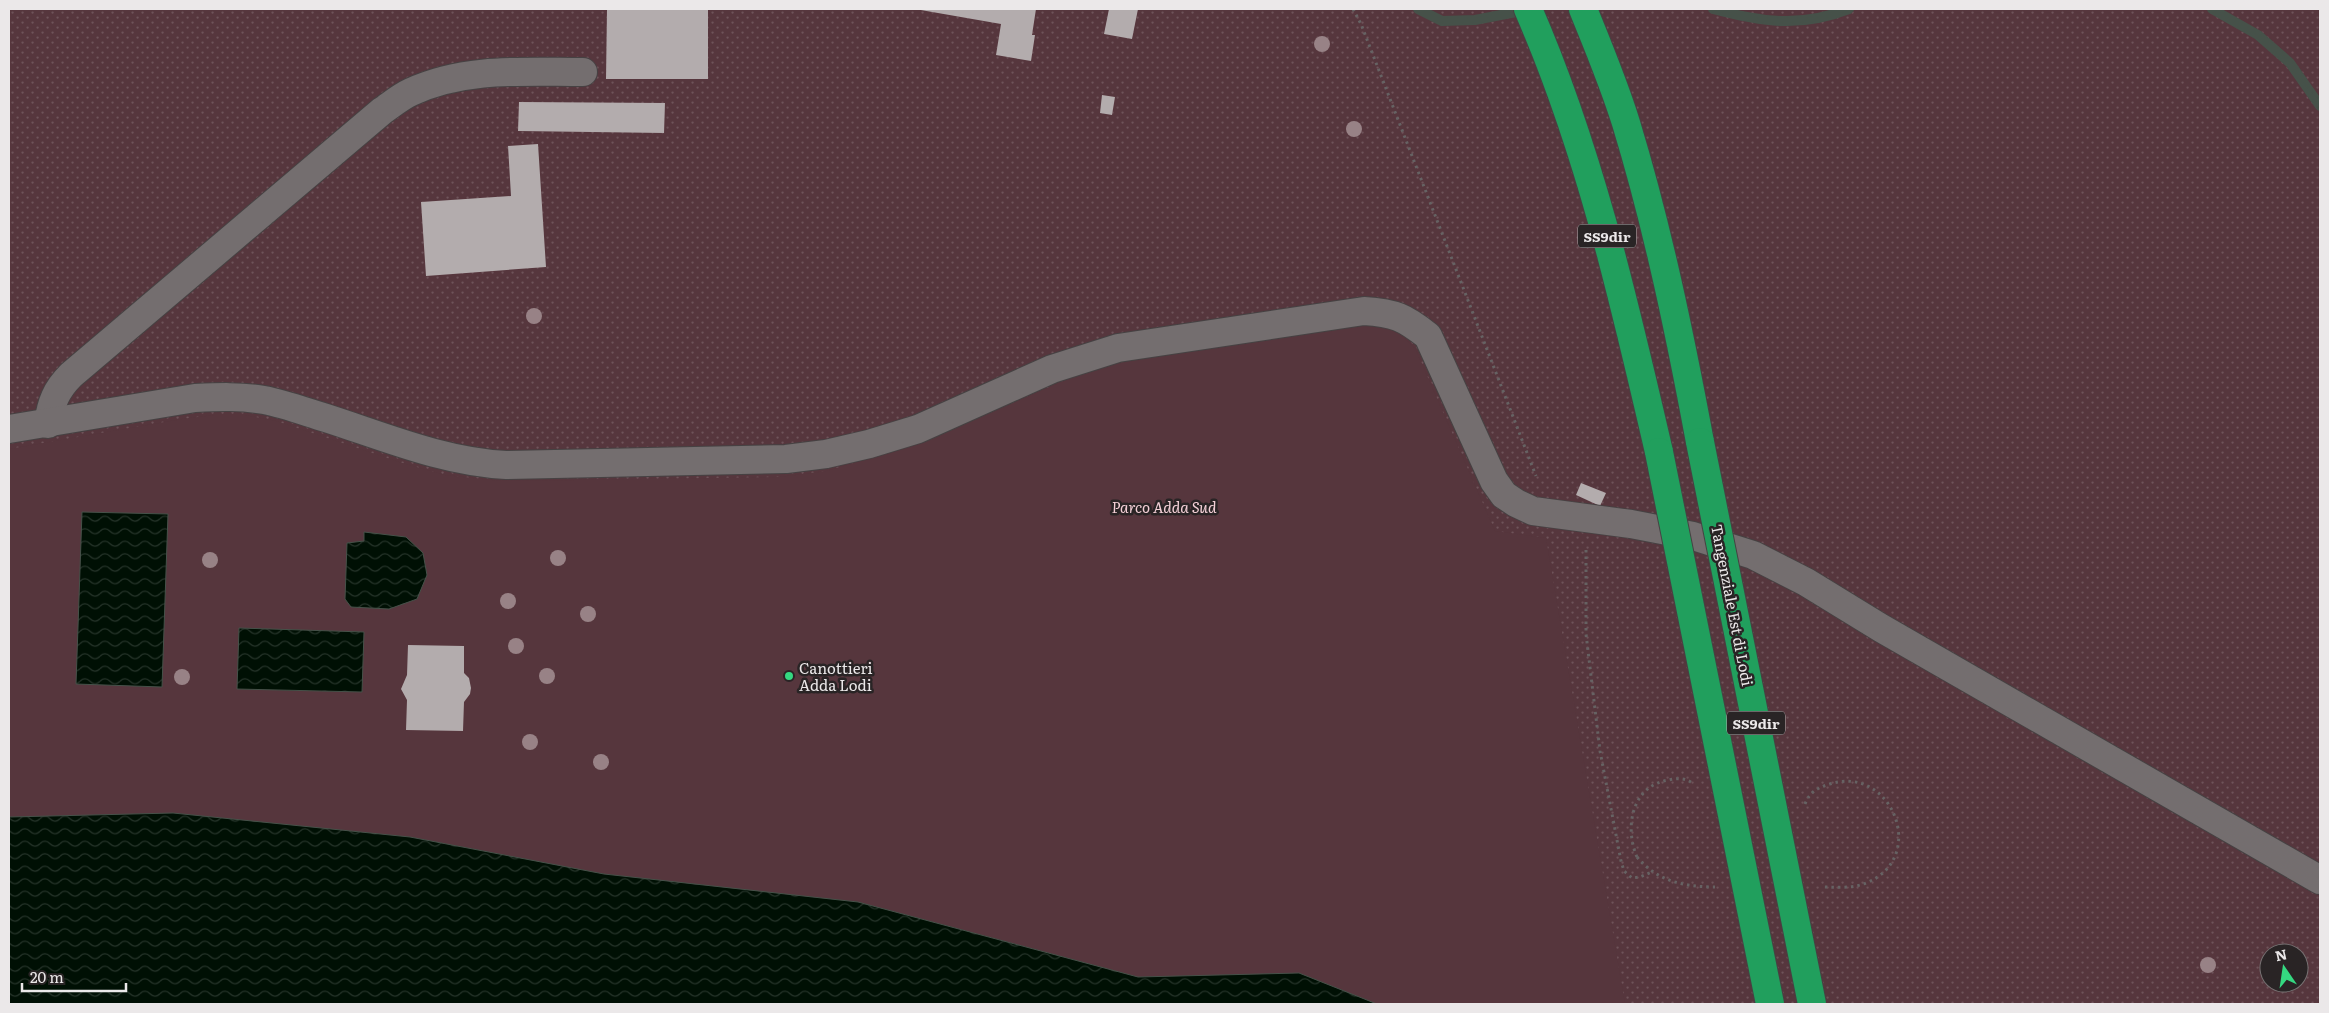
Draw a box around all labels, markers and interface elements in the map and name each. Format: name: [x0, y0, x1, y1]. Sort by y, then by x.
road number: SS9dir: [1578, 225, 1636, 248]
park label: Parco Adda Sud: [1111, 495, 1217, 518]
street label: Tangenziale Est di Lodi: [1706, 522, 1760, 688]
place label: Canottieri Adda Lodi: [799, 656, 873, 696]
marker: Canottieri Adda Lodi: [783, 670, 795, 682]
road number: SS9dir: [1727, 711, 1785, 734]
north arrow: [2259, 943, 2309, 993]
text: N: [2273, 943, 2289, 965]
scale bar: [22, 960, 126, 992]
text: 20 m: [30, 965, 64, 988]

